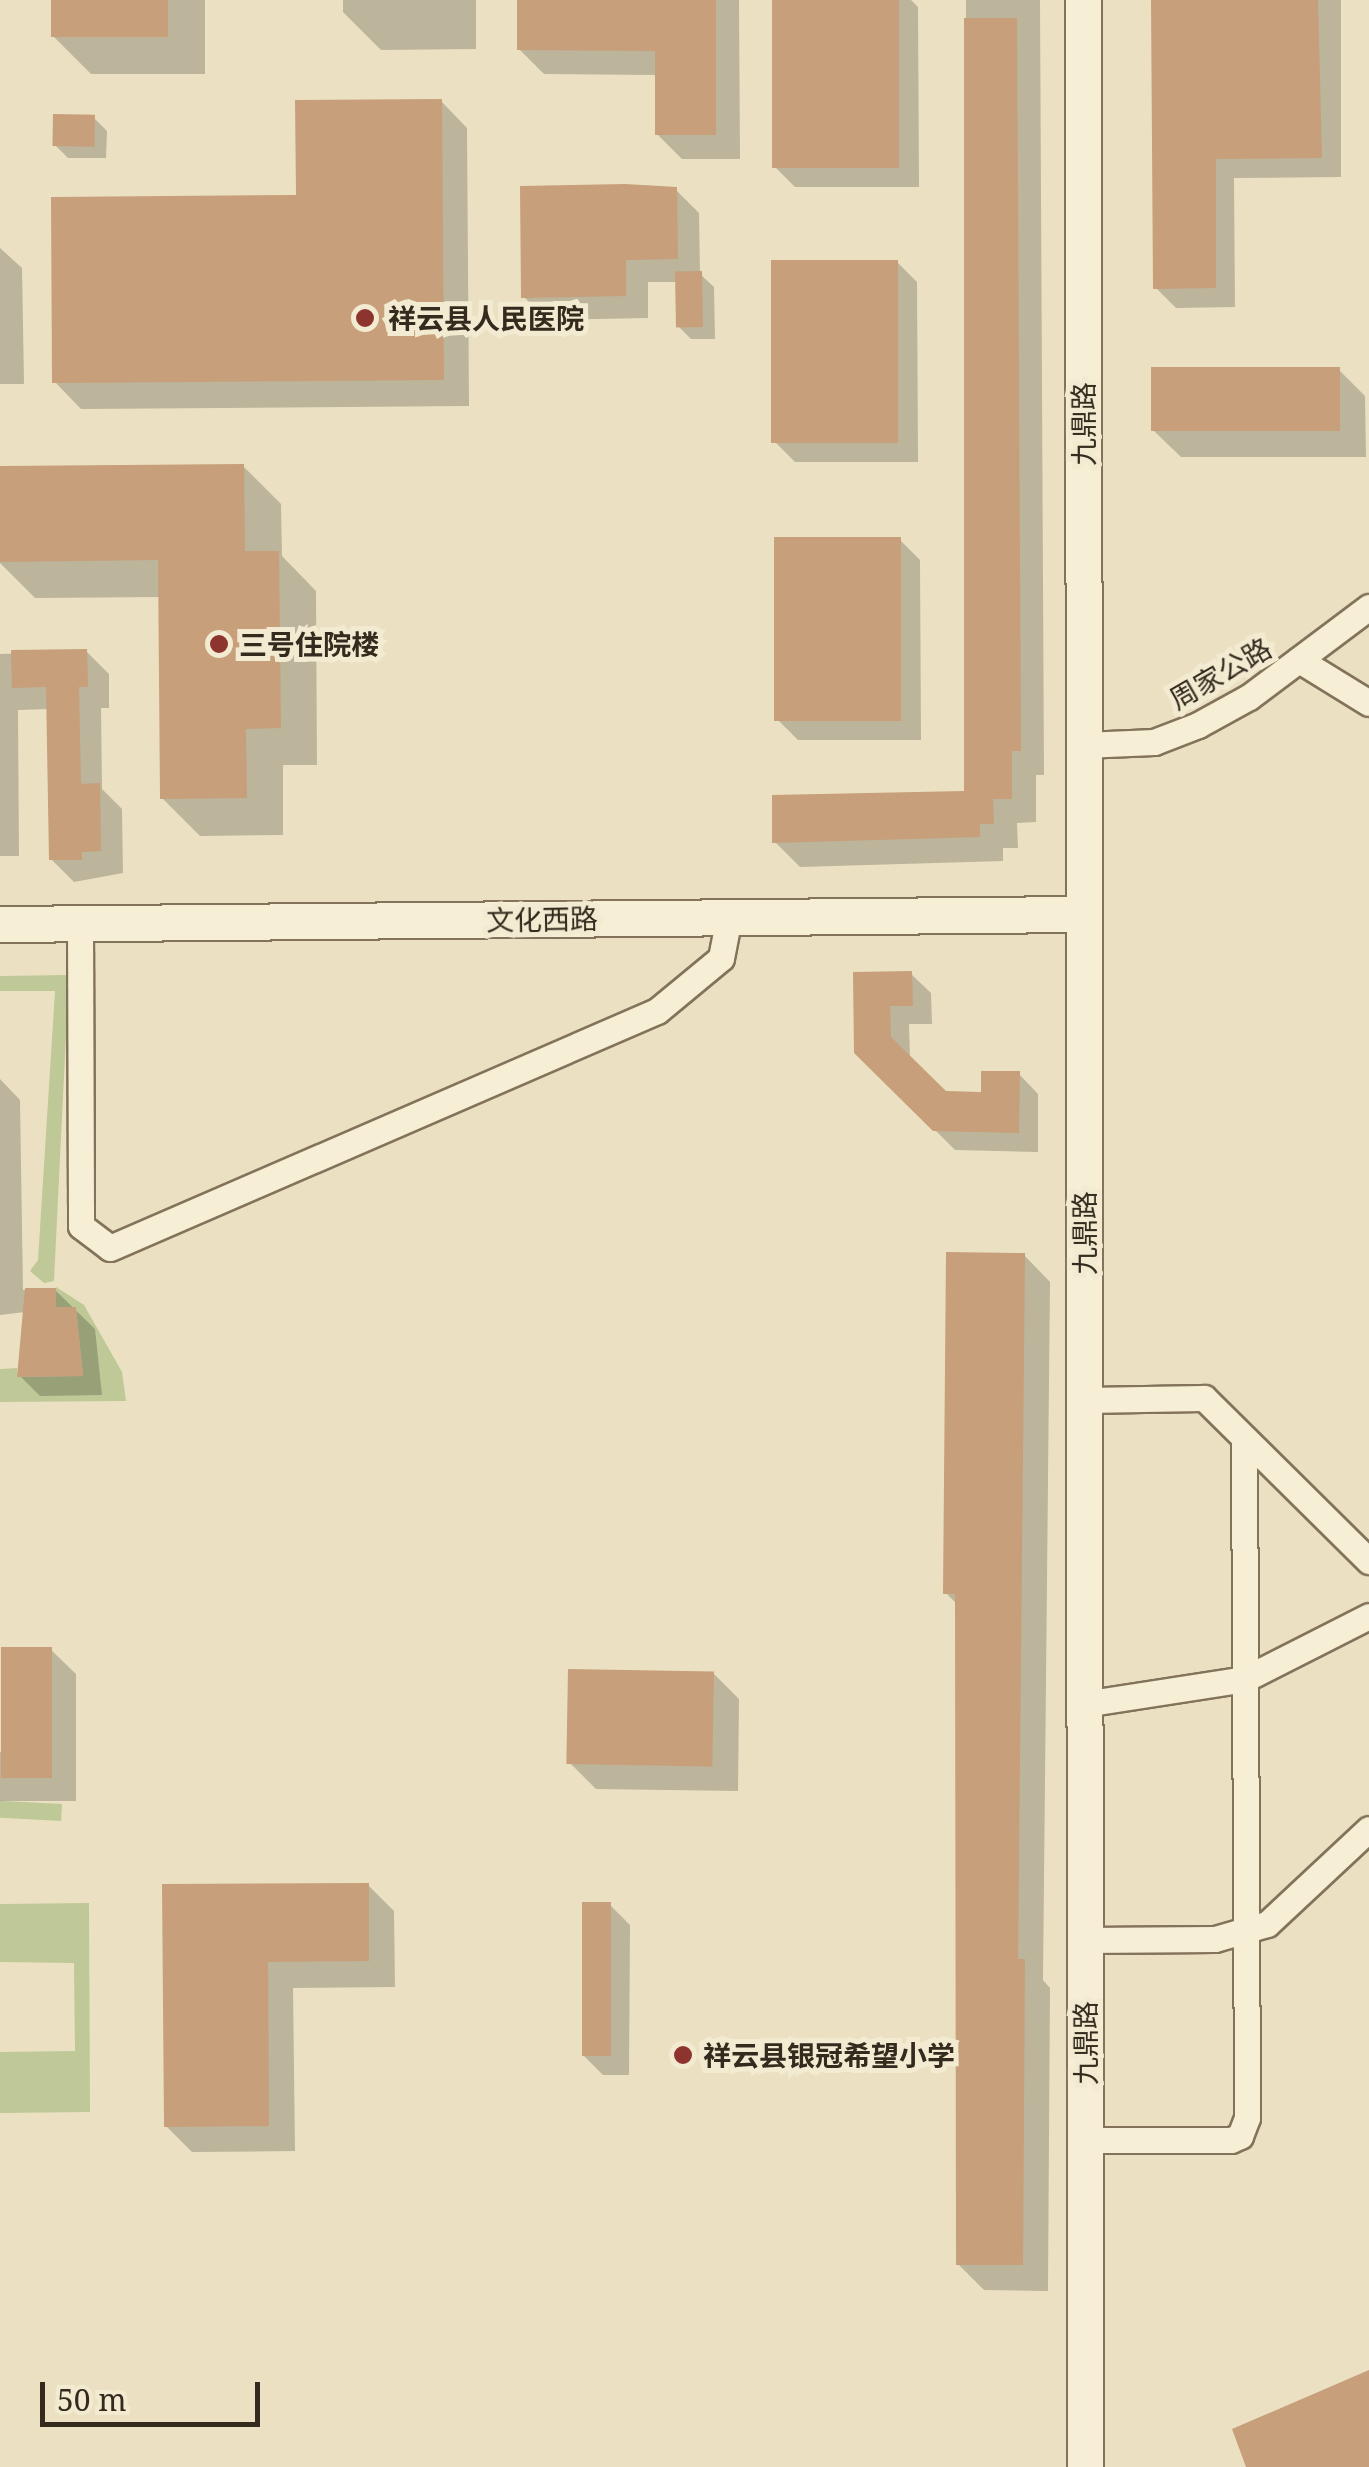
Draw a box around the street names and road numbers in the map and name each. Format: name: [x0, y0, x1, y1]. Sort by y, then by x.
street label: 九鼎路: [1066, 382, 1100, 466]
street label: 周家公路: [1163, 630, 1277, 716]
street label: 文化西路: [486, 901, 598, 937]
street label: 九鼎路: [1067, 1191, 1101, 1275]
street label: 九鼎路: [1068, 2001, 1102, 2085]

